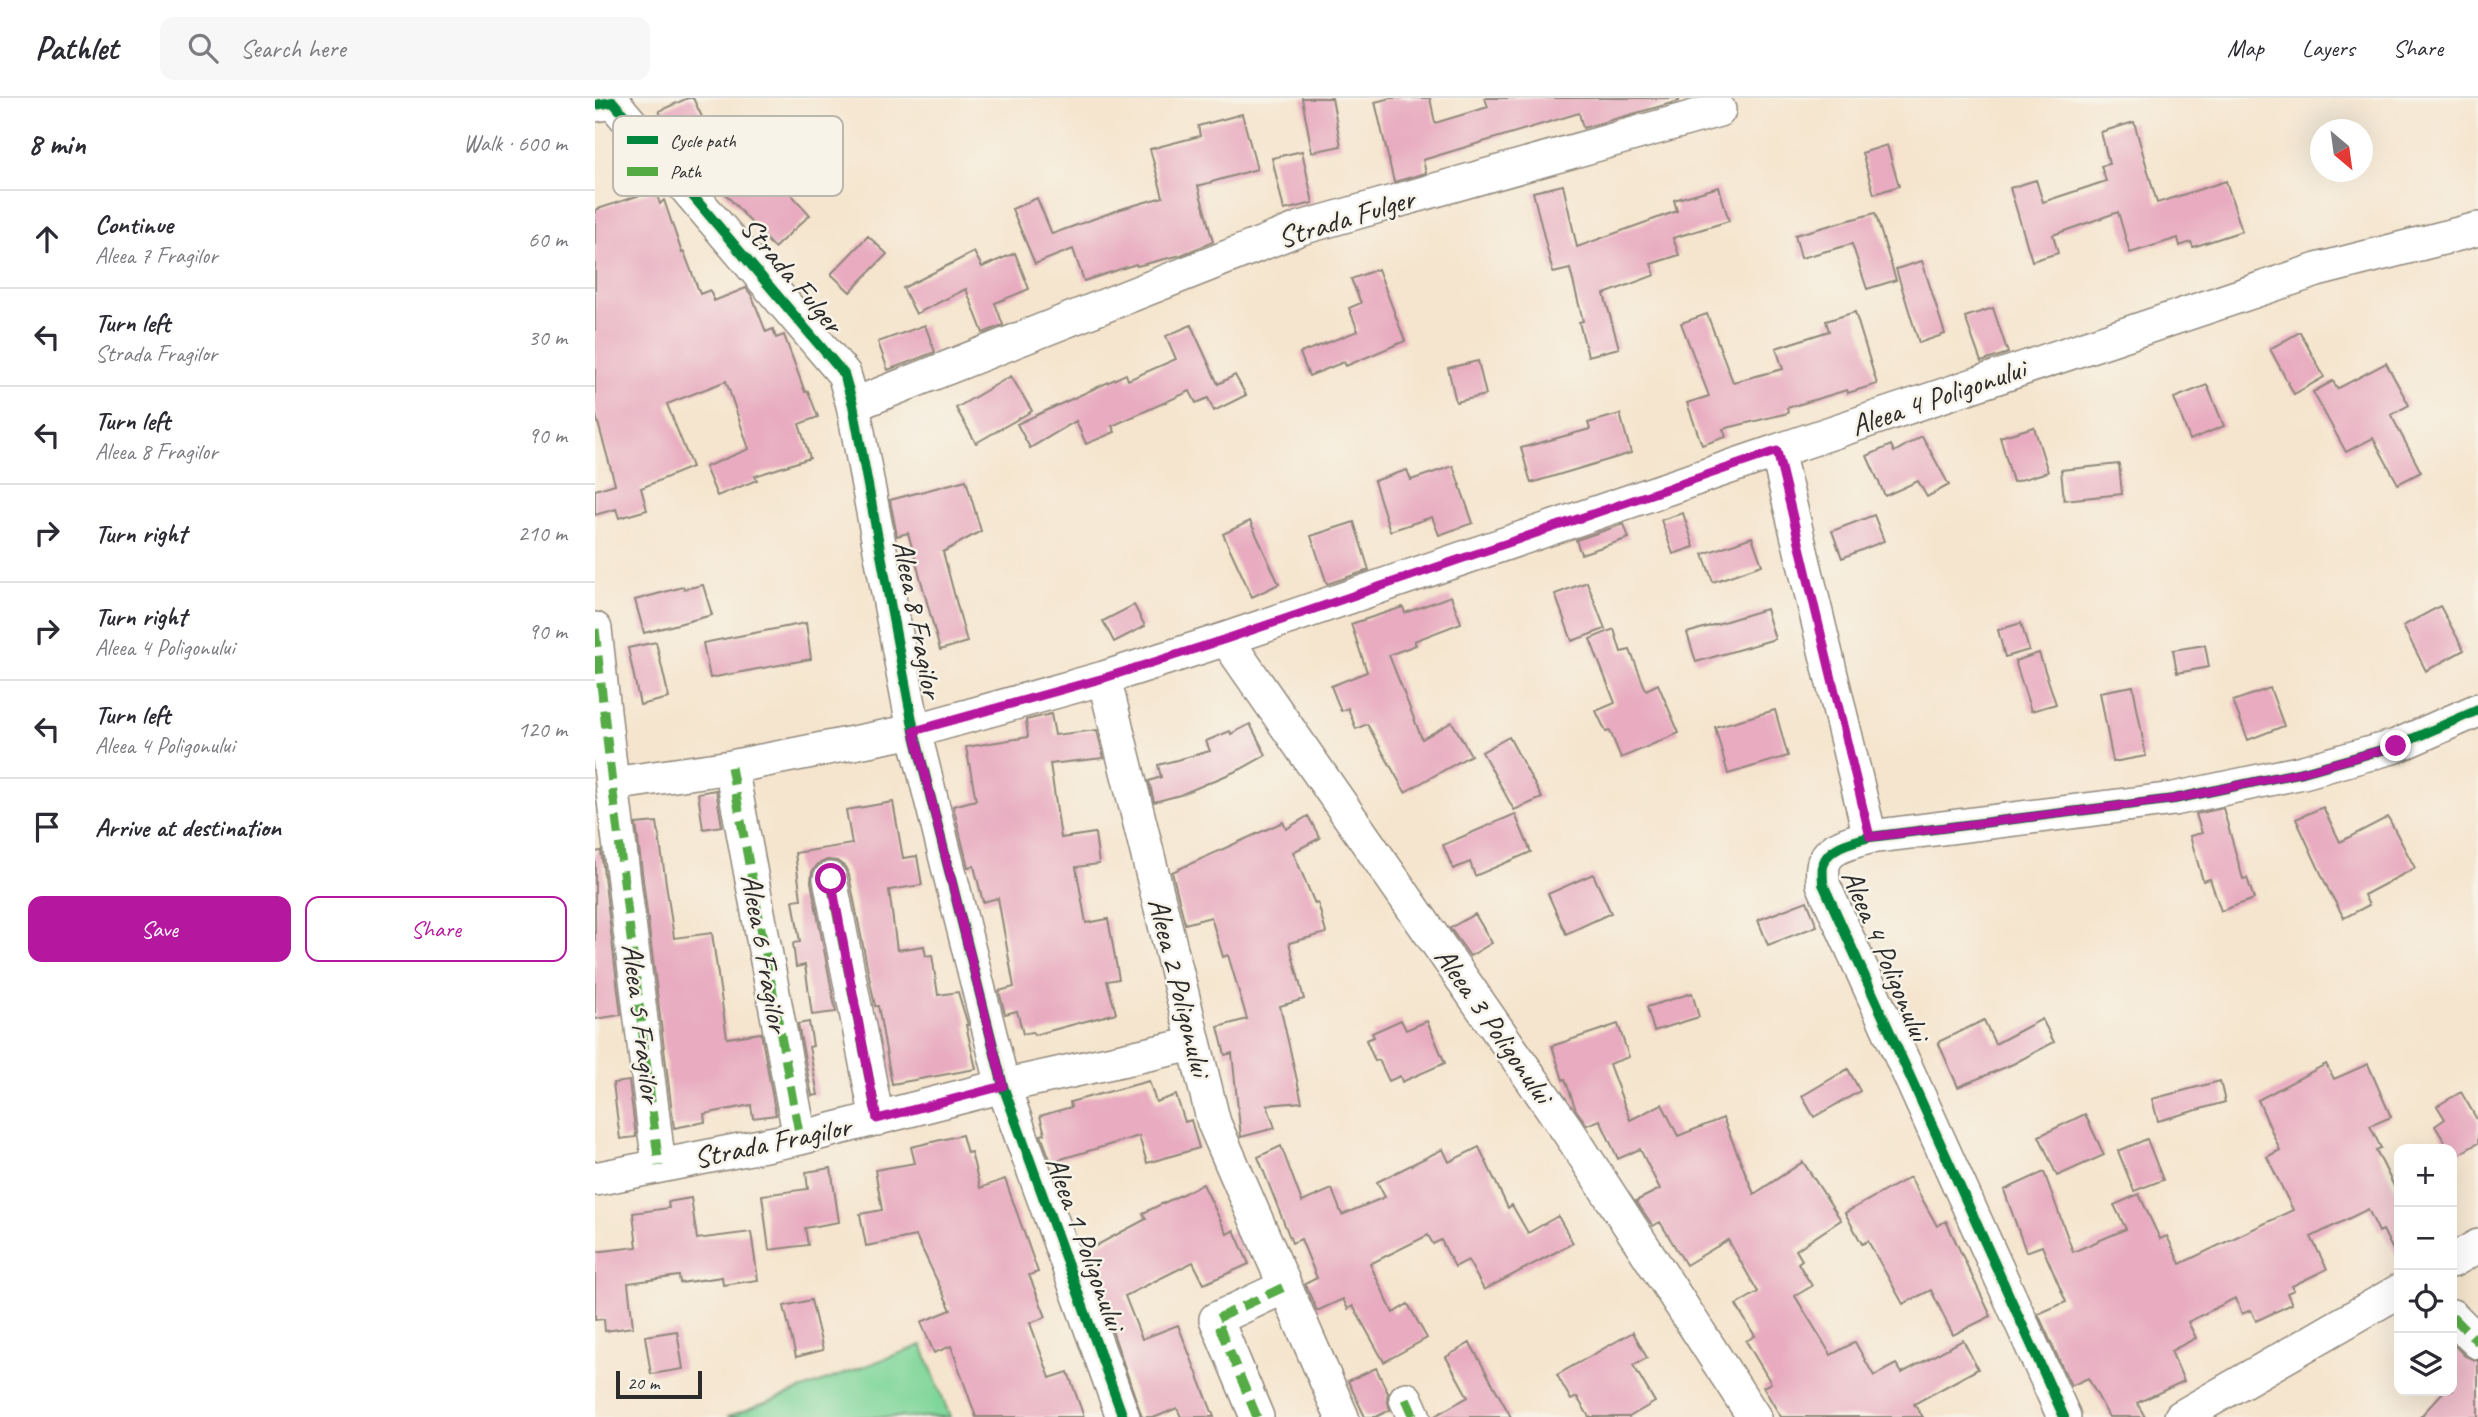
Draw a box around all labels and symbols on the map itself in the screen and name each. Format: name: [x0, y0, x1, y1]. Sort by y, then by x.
legend: [613, 116, 843, 196]
north arrow: [2310, 119, 2373, 182]
text: Cycle path: [670, 129, 736, 153]
text: Path: [670, 160, 703, 184]
street label: Strada Fulger: [1273, 179, 1421, 257]
street label: Strada Fulger: [732, 209, 853, 343]
street label: Aleea 4 Poligonului: [1846, 348, 2034, 445]
street label: Aleea 8 Fragilor: [884, 537, 953, 704]
route end: [2380, 730, 2411, 761]
route start: [815, 863, 846, 894]
street label: Aleea 4 Poligonului: [1833, 864, 1940, 1049]
street label: Aleea 6 Fragilor: [732, 871, 798, 1038]
street label: Aleea 2 Poligonului: [1140, 894, 1221, 1083]
street label: Aleea 3 Poligonului: [1426, 939, 1564, 1113]
street label: Aleea 5 Fragilor: [613, 941, 671, 1108]
street label: Strada Fragilor: [690, 1106, 857, 1177]
street label: Aleea 1 Poligonului: [1037, 1151, 1136, 1338]
scale bar: [616, 1368, 702, 1400]

